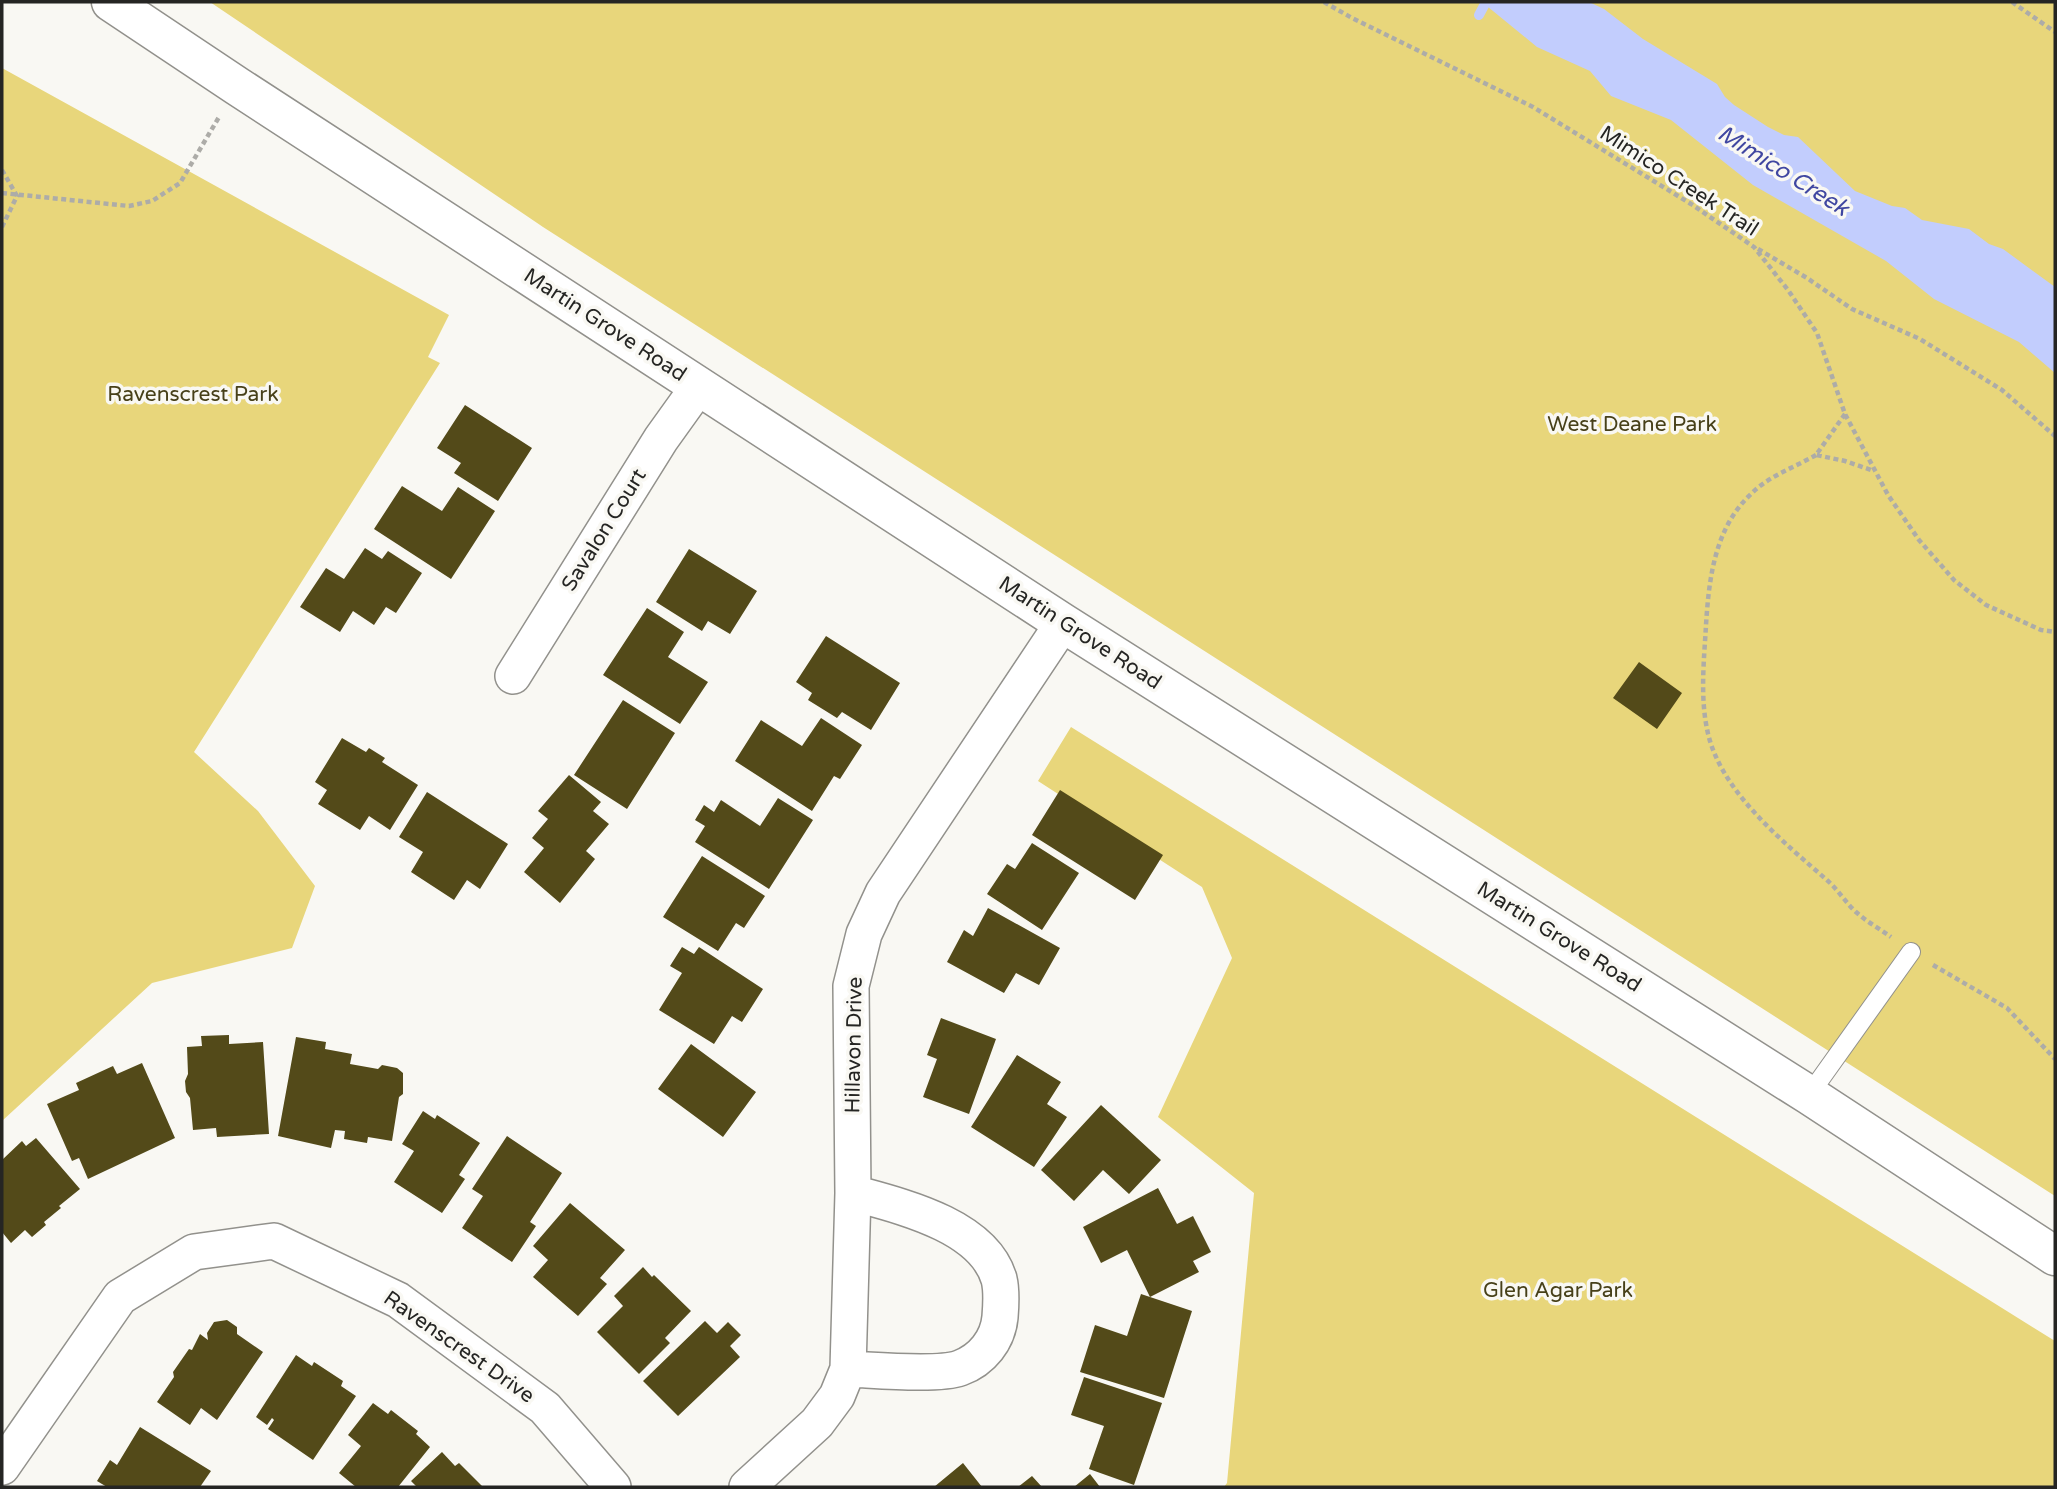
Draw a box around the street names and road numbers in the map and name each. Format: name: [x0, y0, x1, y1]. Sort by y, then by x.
street label: Mimico Creek Trail: [1595, 120, 1763, 242]
street label: Martin Grove Road: [519, 263, 691, 387]
street label: Savalon Court: [556, 464, 652, 596]
street label: Martin Grove Road: [994, 571, 1166, 695]
street label: Martin Grove Road: [1472, 876, 1646, 998]
street label: Hillavon Drive: [840, 976, 868, 1114]
street label: Ravenscrest Drive: [379, 1286, 539, 1408]

